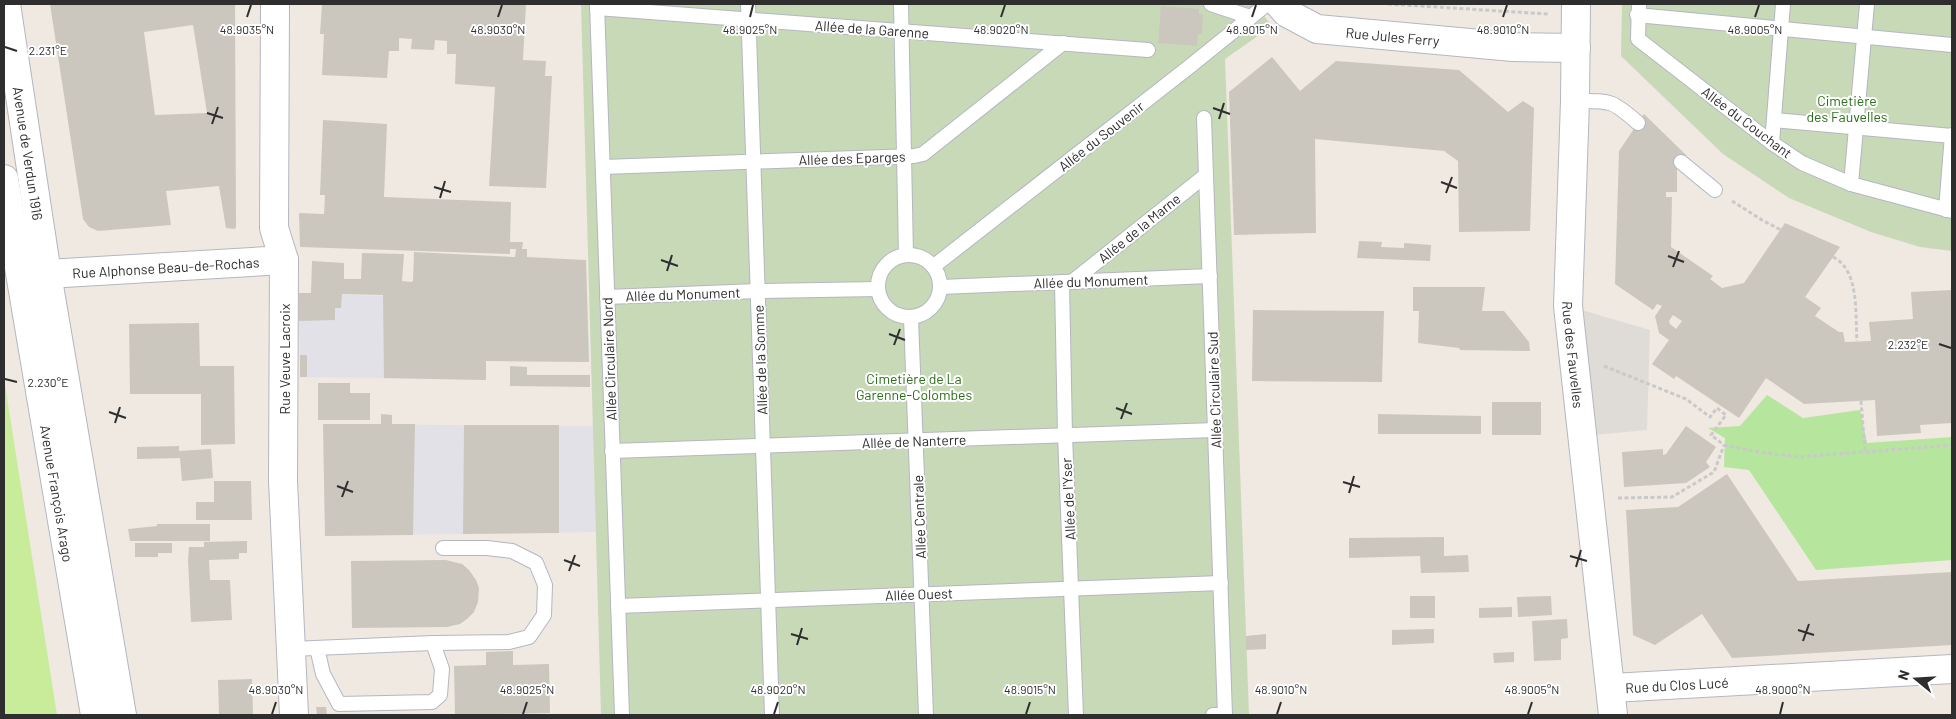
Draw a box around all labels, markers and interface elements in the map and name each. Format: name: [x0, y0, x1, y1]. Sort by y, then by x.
street label: Allée de la Garenne: [814, 17, 930, 41]
text: 48.9035°N: [220, 22, 274, 36]
text: 48.9030°N: [471, 22, 525, 36]
text: 48.9025°N: [723, 22, 777, 36]
text: 48.9020°N: [973, 22, 1029, 36]
text: 48.9015°N: [1226, 22, 1278, 36]
text: 48.9010°N: [1477, 22, 1529, 36]
text: 48.9005°N: [1728, 22, 1782, 36]
street label: Rue Jules Ferry: [1345, 23, 1441, 49]
text: 2.231°E: [29, 43, 67, 57]
street label: Allée du Couchant: [1698, 82, 1796, 162]
street label: Avenue de Verdun 1916: [10, 85, 47, 221]
park label: Cimetière des Fauvelles: [1806, 92, 1888, 125]
street label: Allée du Souvenir: [1055, 97, 1147, 175]
street label: Allée des Eparges: [798, 148, 906, 168]
street label: Allée de la Marne: [1094, 190, 1184, 266]
street label: Rue Alphonse Beau-de-Rochas: [72, 253, 260, 281]
street label: Allée du Monument: [1033, 271, 1149, 291]
street label: Allée du Monument: [625, 284, 741, 304]
street label: Allée Circulaire Nord: [598, 297, 620, 421]
street label: Rue des Fauvelles: [1559, 301, 1588, 409]
street label: Rue Veuve Lacroix: [276, 303, 293, 414]
street label: Allée de la Somme: [750, 305, 770, 415]
street label: Allée Circulaire Sud: [1203, 331, 1225, 449]
text: 2.232°E: [1888, 337, 1928, 351]
park label: Cimetière de La Garenne-Colombes: [856, 370, 972, 403]
text: 2.230°E: [28, 375, 68, 389]
street label: Avenue François Arago: [37, 424, 77, 563]
street label: Allée de Nanterre: [861, 431, 967, 451]
street label: Allée de l'Yser: [1057, 457, 1079, 541]
street label: Allée Centrale: [909, 475, 929, 559]
street label: Allée Ouest: [885, 584, 953, 604]
north arrow: [1891, 654, 1941, 704]
text: N: [1894, 668, 1913, 682]
street label: Rue du Clos Lucé: [1625, 673, 1729, 696]
text: 48.9030°N: [249, 682, 303, 696]
text: 48.9025°N: [500, 682, 554, 696]
text: 48.9020°N: [750, 682, 806, 696]
text: 48.9015°N: [1004, 682, 1056, 696]
text: 48.9010°N: [1255, 682, 1307, 696]
text: 48.9005°N: [1505, 682, 1559, 696]
text: 48.9000°N: [1755, 682, 1811, 696]

